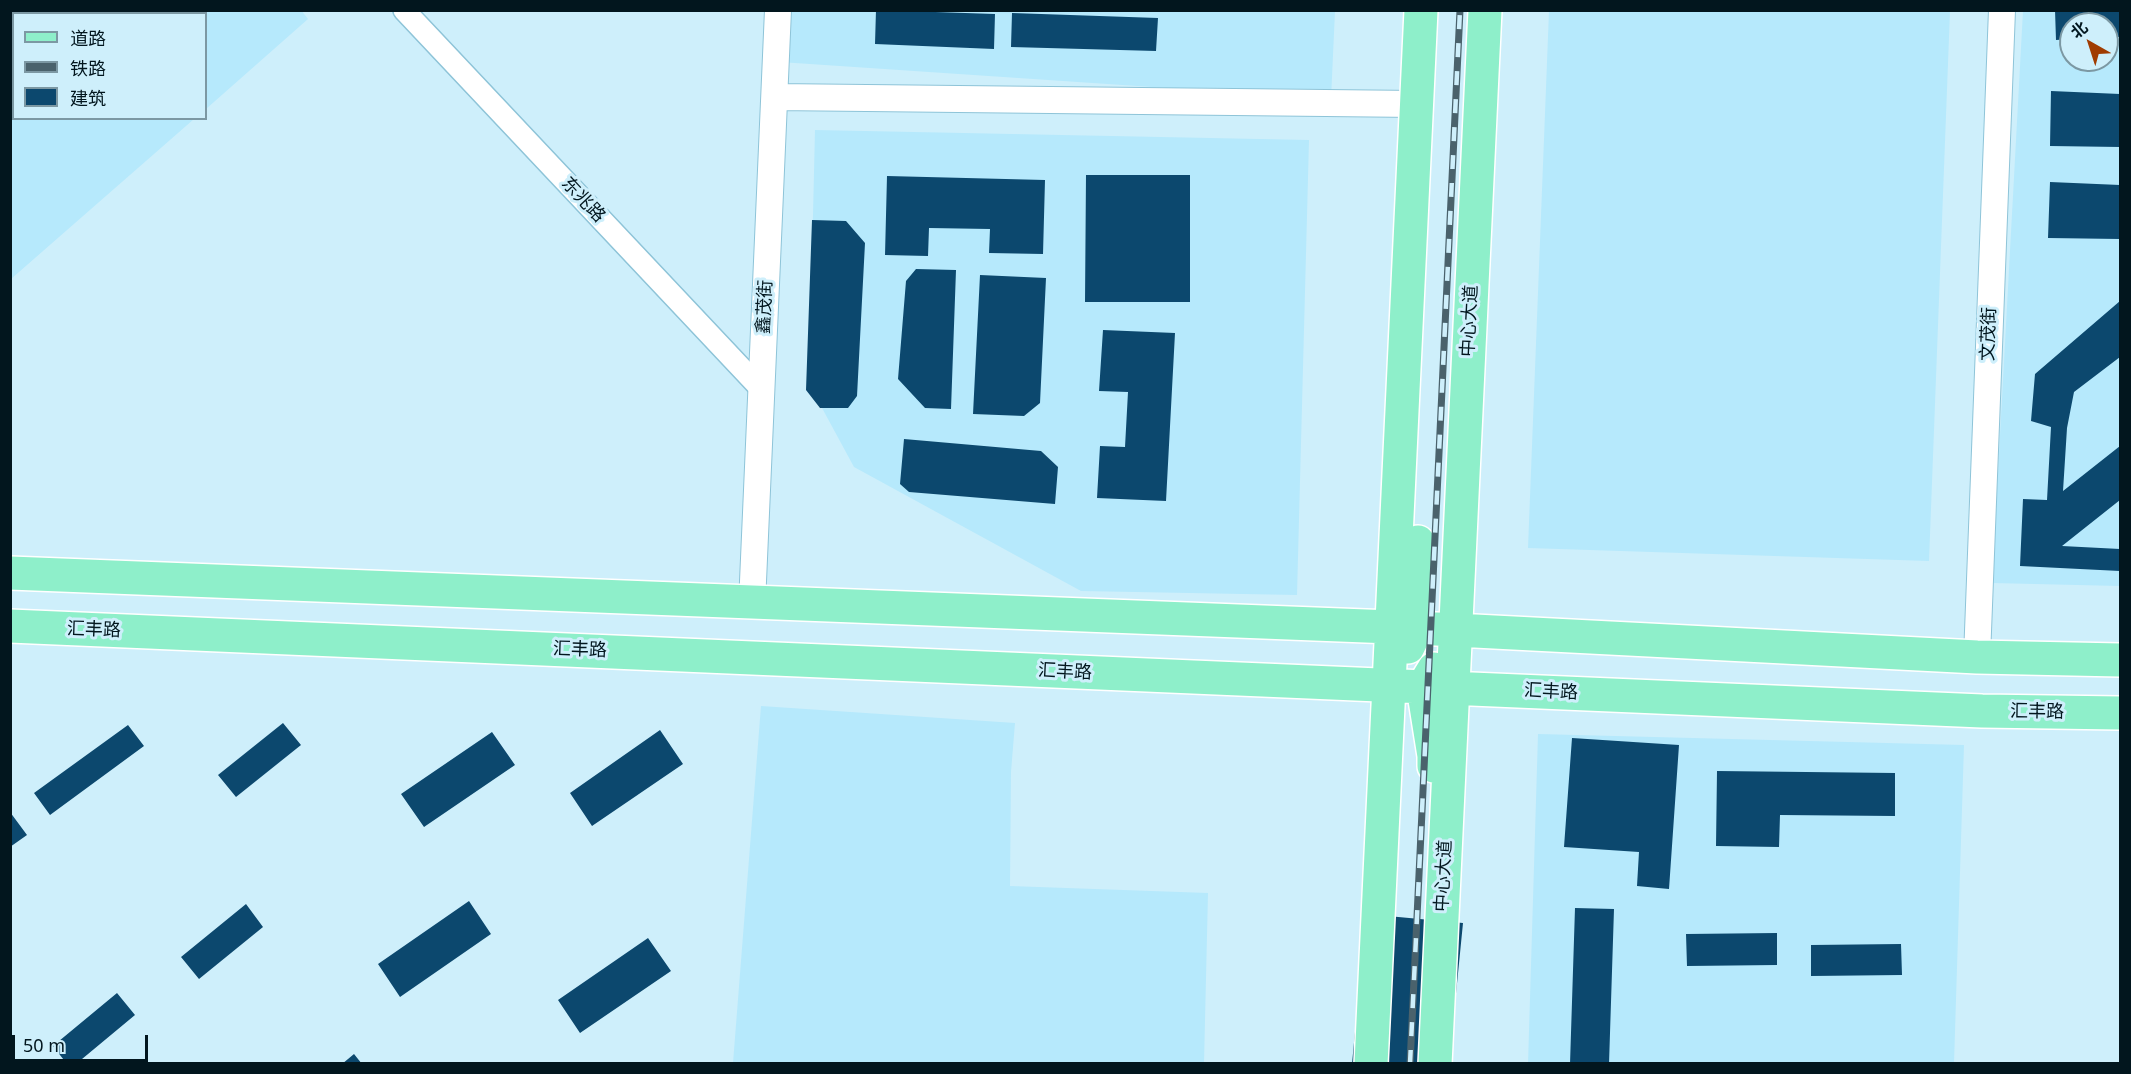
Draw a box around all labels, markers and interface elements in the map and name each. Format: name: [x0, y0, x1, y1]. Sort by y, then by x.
legend: [12, 12, 207, 120]
north arrow: [2059, 12, 2119, 72]
text: 北: [2066, 16, 2092, 43]
text: 道路: [70, 26, 106, 50]
text: 铁路: [70, 56, 106, 80]
text: 建筑: [70, 86, 106, 110]
street label: 东兆路: [557, 173, 609, 227]
street label: 鑫茂街: [753, 279, 777, 335]
street label: 中心大道: [1457, 284, 1483, 358]
street label: 文茂街: [1977, 307, 2001, 361]
street label: 汇丰路: [67, 618, 121, 642]
street label: 汇丰路: [553, 638, 607, 662]
street label: 汇丰路: [1037, 660, 1093, 684]
street label: 汇丰路: [1523, 680, 1579, 704]
street label: 汇丰路: [2010, 701, 2064, 723]
street label: 中心大道: [1431, 839, 1457, 913]
scale bar: [15, 1023, 152, 1061]
text: 50 m: [23, 1033, 65, 1057]

